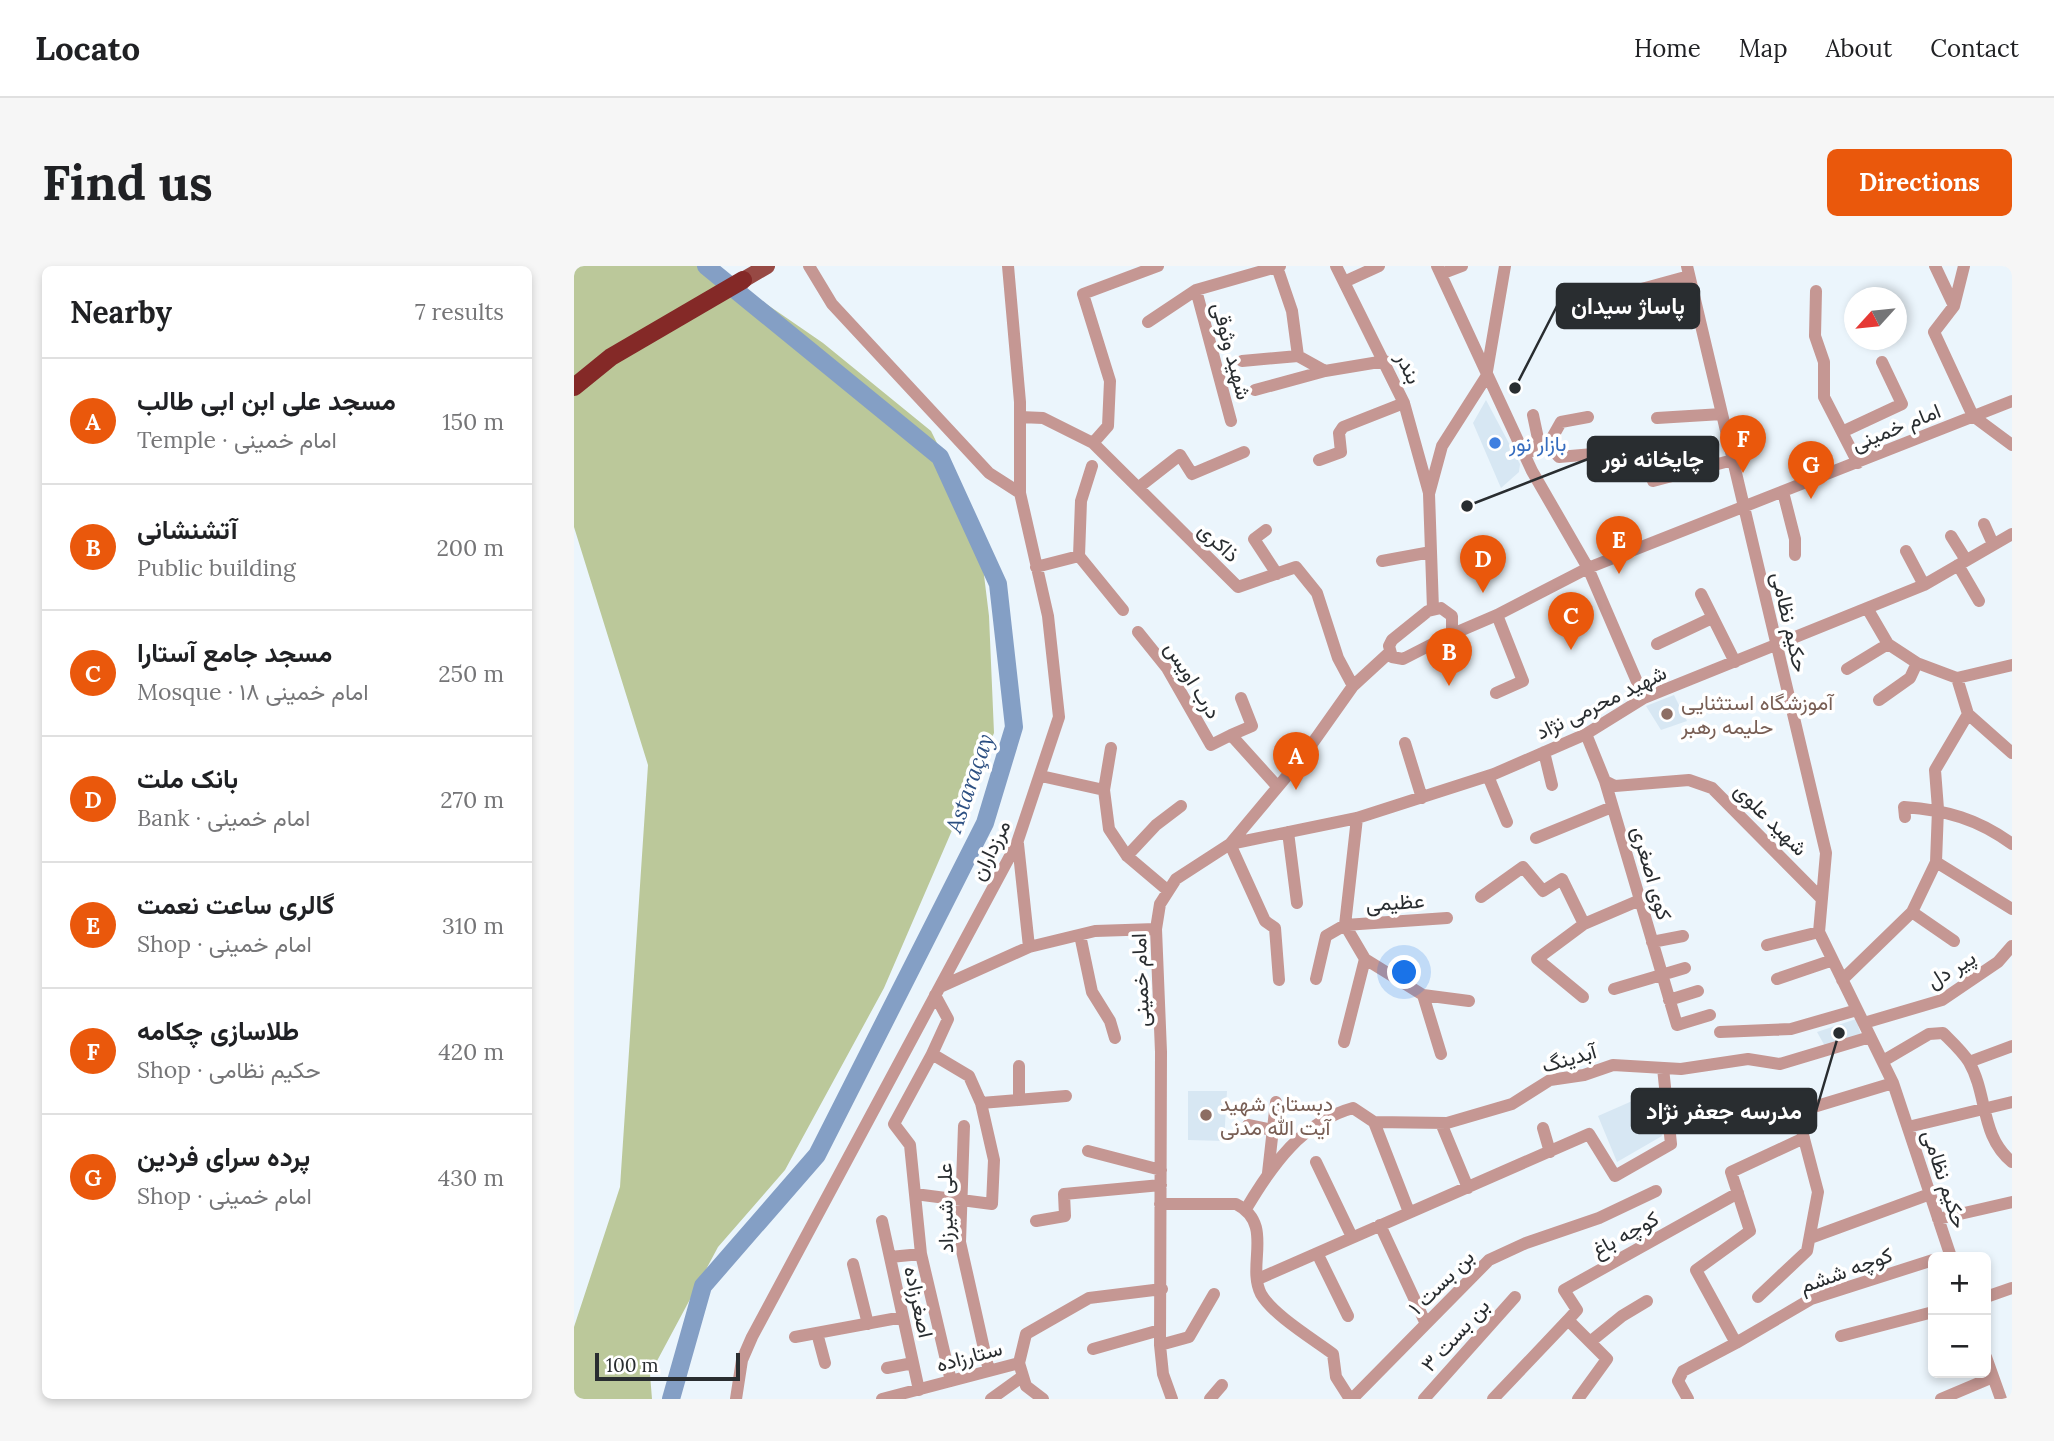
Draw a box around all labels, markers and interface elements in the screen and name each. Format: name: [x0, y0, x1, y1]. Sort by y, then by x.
text: Locato: [35, 27, 140, 69]
text: Home: [1634, 33, 1701, 64]
text: Map: [1739, 33, 1788, 64]
text: About: [1826, 33, 1892, 64]
text: Contact: [1930, 33, 2019, 64]
button: Directions: [1827, 149, 2012, 216]
text: Find us: [42, 151, 213, 213]
callout: پاساژ سیدان: [1557, 284, 1699, 328]
north arrow: [1844, 287, 1907, 350]
text: پاساژ سیدان: [1571, 291, 1685, 322]
text: Nearby: [70, 293, 172, 331]
text: 7 results: [415, 297, 504, 326]
street label: شهید وثوقی: [1206, 299, 1258, 403]
street label: بندر: [1390, 347, 1428, 388]
text: مسجد علی ابن ابی طالب: [137, 384, 396, 417]
street label: امام خمینی: [1847, 397, 1945, 458]
text: A: [85, 407, 101, 436]
text: 150 m: [442, 407, 504, 436]
pin: F: [1720, 415, 1766, 473]
text: Temple · امام خمینی: [137, 425, 337, 454]
place label: بازار نور: [1508, 430, 1567, 457]
marker: بازار نور: [1487, 435, 1503, 451]
callout: چایخانه نور: [1588, 437, 1718, 481]
pin: G: [1788, 441, 1834, 499]
text: چایخانه نور: [1601, 444, 1704, 475]
text: آتشنشانی: [137, 513, 237, 546]
street label: ذاکری: [1193, 516, 1245, 568]
pin: E: [1596, 516, 1642, 574]
text: B: [85, 533, 101, 562]
text: 200 m: [436, 533, 504, 562]
pin: D: [1460, 535, 1506, 593]
text: Public building: [137, 553, 296, 582]
street label: حکیم نظامی: [1764, 569, 1815, 675]
pin: C: [1548, 592, 1594, 650]
pin: B: [1426, 628, 1472, 686]
text: مسجد جامع آستارا: [137, 636, 332, 669]
street label: درب اویس: [1159, 636, 1227, 724]
text: C: [85, 659, 101, 688]
text: 250 m: [438, 659, 504, 688]
street label: شهید محرمی نژاد: [1531, 659, 1671, 745]
text: Mosque · امام خمینی ۱۸: [137, 677, 369, 706]
place label: آموزشگاه استثنایی حلیمه رهبر: [1680, 689, 1835, 740]
marker: آموزشگاه استثنایی حلیمه رهبر: [1659, 706, 1675, 722]
water label: Astaraçay: [938, 730, 1000, 837]
pin: A: [1273, 732, 1319, 790]
text: بانک ملت: [137, 762, 238, 795]
street label: شهید علوی: [1729, 777, 1813, 861]
text: D: [84, 785, 102, 814]
text: 270 m: [440, 785, 504, 814]
text: Bank · امام خمینی: [137, 803, 310, 832]
street label: مرزداران: [964, 815, 1016, 885]
street label: کوی اصغری: [1626, 823, 1678, 923]
street label: عظیمی: [1365, 886, 1425, 918]
text: گالری ساعت نعمت: [137, 888, 335, 921]
text: E: [86, 911, 100, 940]
text: 310 m: [442, 911, 504, 940]
text: Shop · امام خمینی: [137, 929, 312, 958]
street label: امام خمینی: [1125, 933, 1156, 1027]
street label: پیر دل: [1921, 944, 1981, 995]
your location: [1387, 955, 1421, 989]
text: طلاسازی چکامه: [137, 1014, 299, 1047]
text: F: [86, 1037, 100, 1066]
text: 420 m: [438, 1037, 504, 1066]
street label: آبدینگ: [1539, 1037, 1601, 1079]
text: Shop · حکیم نظامی: [137, 1055, 321, 1084]
callout: مدرسه جعفر نژاد: [1632, 1089, 1816, 1133]
place label: دبستان شهید آیت الله مدنی: [1220, 1090, 1333, 1141]
text: مدرسه جعفر نژاد: [1646, 1096, 1802, 1126]
marker: دبستان شهید آیت الله مدنی: [1198, 1107, 1214, 1123]
street label: حکیم نظامی: [1915, 1126, 1974, 1232]
text: پرده سرای فردین: [137, 1140, 310, 1173]
text: G: [84, 1163, 102, 1192]
text: 430 m: [438, 1163, 504, 1192]
street label: علی شیرزاد: [931, 1163, 959, 1253]
text: Shop · امام خمینی: [137, 1181, 312, 1210]
street label: کوچه باغ: [1587, 1205, 1664, 1264]
street label: کوچه ششم: [1796, 1241, 1896, 1300]
street label: بن بست ۱: [1403, 1244, 1479, 1320]
map controls: [1928, 1252, 1991, 1378]
button: +: [1928, 1252, 1991, 1315]
street label: اصغرزاده: [898, 1264, 940, 1340]
street label: بن بست ۳: [1415, 1293, 1495, 1377]
button: −: [1928, 1315, 1991, 1378]
street label: ستارزاده: [933, 1334, 1005, 1378]
scale bar: [595, 1350, 740, 1382]
text: 100 m: [606, 1353, 659, 1377]

